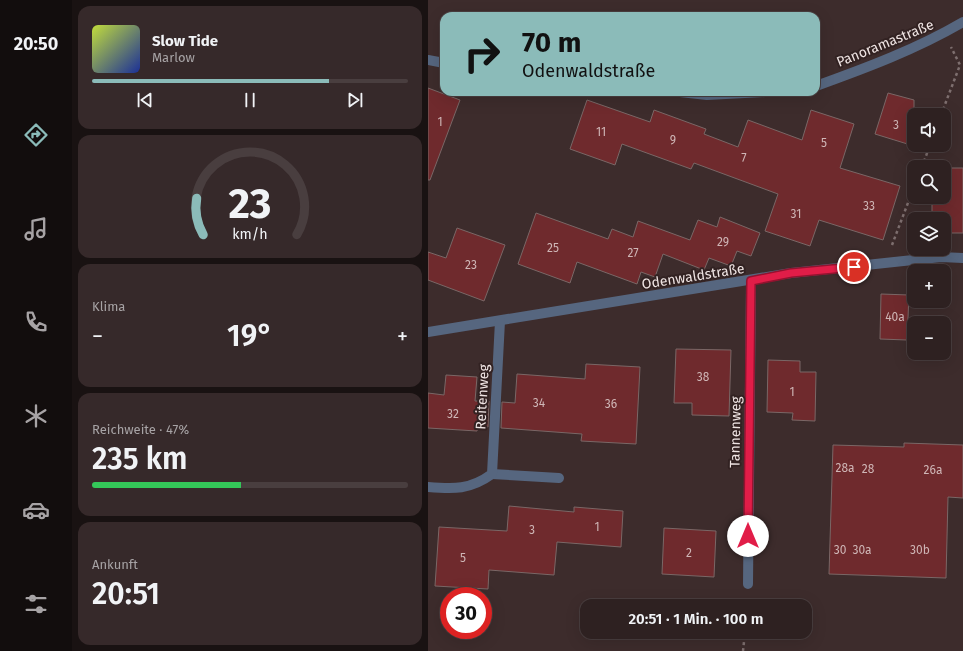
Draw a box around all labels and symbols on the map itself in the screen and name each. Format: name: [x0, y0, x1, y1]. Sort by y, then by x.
street label: Panoramastraße: [834, 16, 936, 71]
house number: 1: [437, 115, 443, 129]
house number: 3: [893, 118, 899, 132]
house number: 11: [596, 125, 606, 139]
house number: 9: [670, 133, 676, 147]
house number: 5: [821, 136, 827, 150]
house number: 7: [741, 151, 747, 165]
house number: 33: [863, 199, 875, 213]
house number: 31: [791, 207, 801, 221]
house number: 29: [717, 235, 729, 249]
house number: 25: [547, 241, 559, 255]
house number: 27: [627, 246, 639, 260]
pin: [837, 250, 871, 284]
house number: 23: [465, 258, 477, 272]
street label: Odenwaldstraße: [641, 260, 746, 293]
house number: 40a: [885, 310, 905, 324]
street label: Reitenweg: [472, 363, 493, 430]
house number: 38: [697, 370, 710, 384]
house number: 1: [789, 385, 795, 399]
street label: Tannenweg: [726, 395, 745, 468]
house number: 34: [533, 396, 546, 410]
house number: 36: [605, 397, 617, 411]
house number: 32: [447, 407, 459, 421]
house number: 28a: [835, 461, 855, 475]
house number: 28: [862, 462, 875, 476]
house number: 26a: [924, 463, 942, 477]
position arrow: [727, 515, 769, 557]
house number: 1: [594, 520, 600, 534]
house number: 3: [529, 523, 535, 537]
house number: 30: [834, 543, 847, 557]
house number: 30a: [852, 543, 872, 557]
house number: 30b: [910, 543, 930, 557]
house number: 2: [686, 546, 692, 560]
house number: 5: [460, 551, 466, 565]
speed limit sign: 30: [440, 587, 492, 639]

